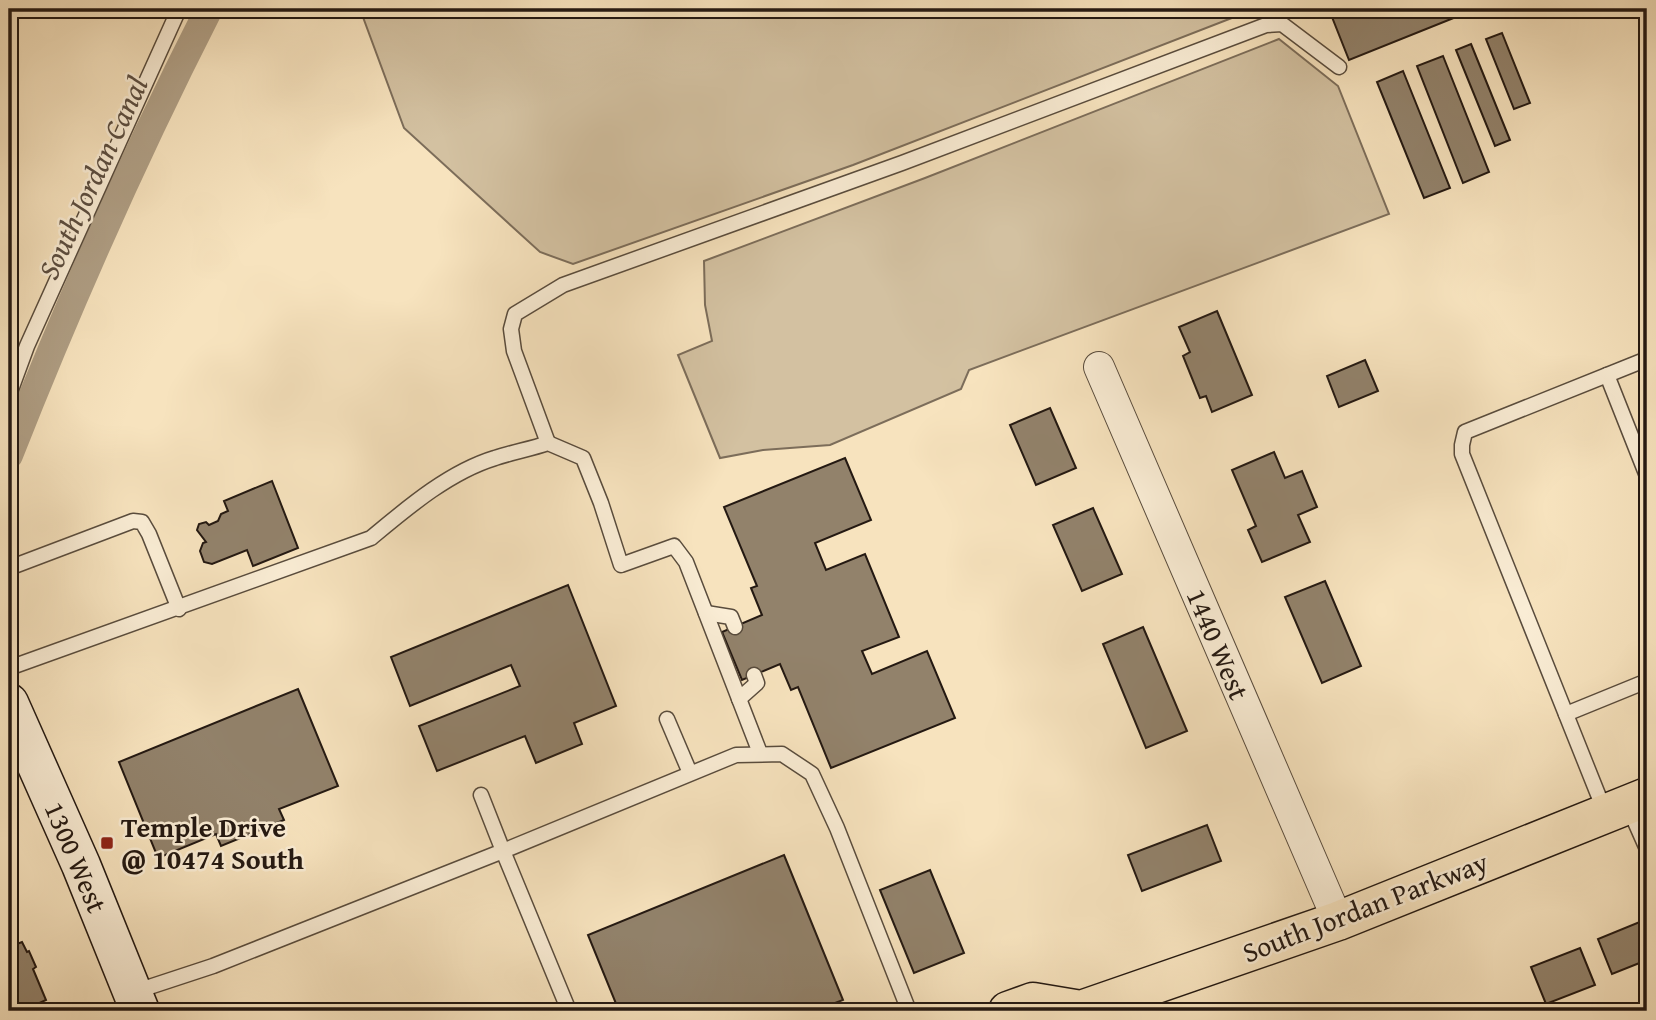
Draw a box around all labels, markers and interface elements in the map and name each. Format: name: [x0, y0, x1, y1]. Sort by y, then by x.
water label: South Jordan Canal: [26, 69, 158, 286]
street label: 1440 West: [1177, 582, 1260, 706]
street label: 1300 West: [35, 795, 118, 919]
place label: Temple Drive @ 10474 South: [121, 806, 304, 879]
marker: Temple Drive @ 10474 South: [99, 835, 115, 851]
street label: South Jordan Parkway: [1236, 841, 1494, 972]

